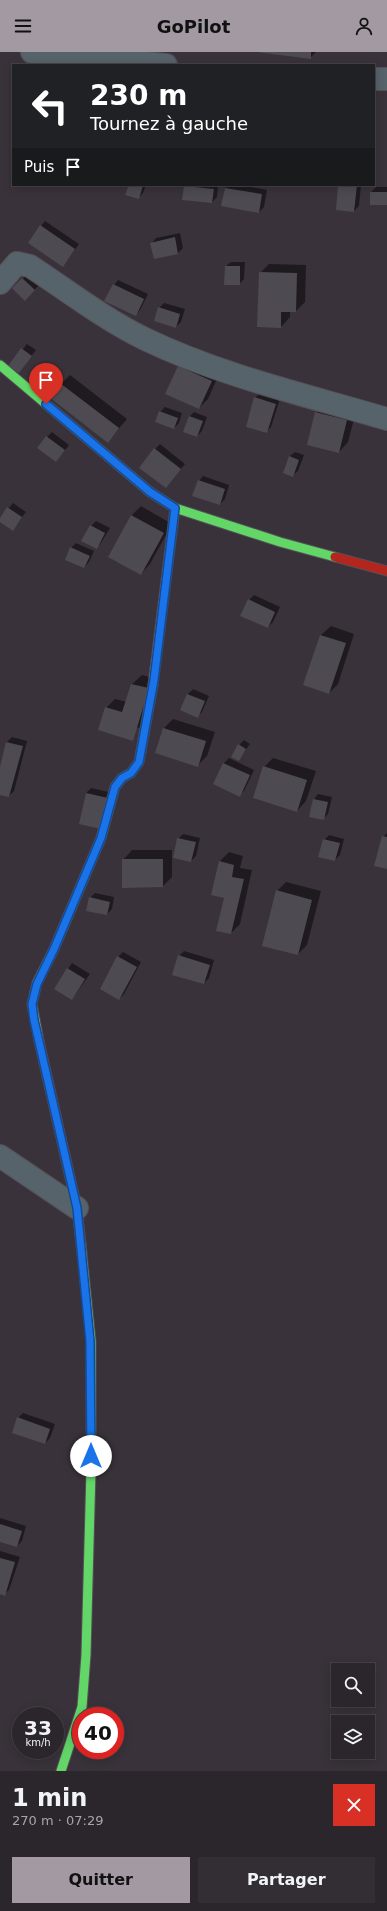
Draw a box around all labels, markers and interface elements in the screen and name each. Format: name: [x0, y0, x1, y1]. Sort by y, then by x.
icon: menu: [12, 15, 34, 37]
icon: person: [353, 15, 375, 37]
text: GoPilot: [157, 16, 230, 37]
text: 230 m: [90, 79, 187, 112]
icon: left: [24, 80, 76, 132]
text: Tournez à gauche: [90, 113, 248, 134]
icon: arrive: [62, 156, 84, 178]
text: Puis: [24, 158, 54, 176]
pin: [29, 363, 63, 404]
icon: arrive: [35, 369, 57, 391]
position arrow: [70, 1435, 112, 1477]
map controls: [331, 1663, 375, 1759]
button: search: [331, 1663, 375, 1707]
speed limit sign: 40: [72, 1707, 124, 1759]
button: layers: [331, 1715, 375, 1759]
text: 33: [24, 1716, 52, 1740]
text: km/h: [25, 1737, 51, 1748]
text: 1 min: [12, 1784, 87, 1812]
button: close: [333, 1784, 375, 1826]
text: 270 m · 07:29: [12, 1813, 103, 1828]
button: Quitter: [12, 1857, 190, 1903]
button: Partager: [198, 1857, 375, 1903]

